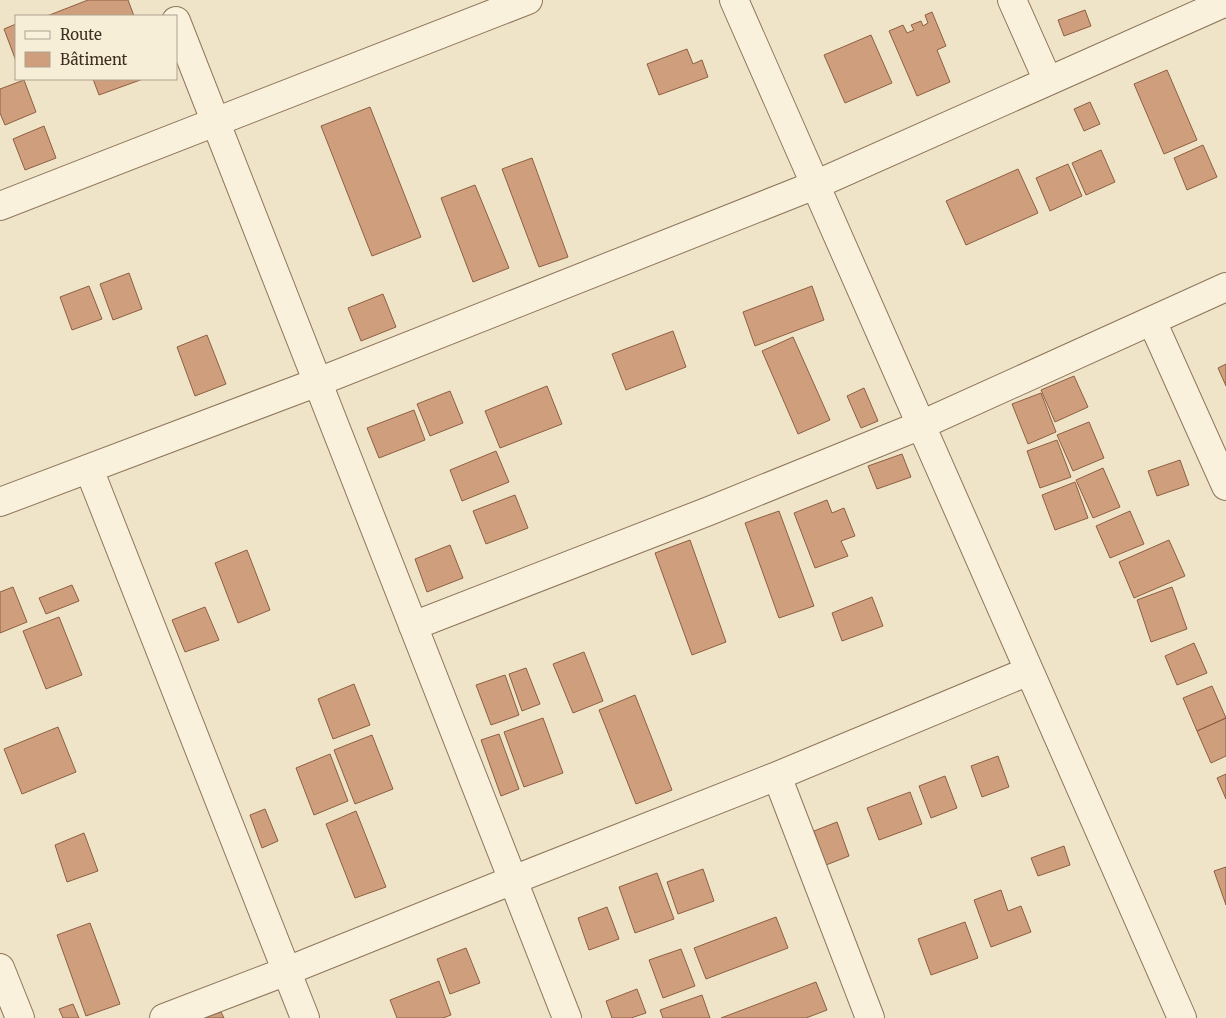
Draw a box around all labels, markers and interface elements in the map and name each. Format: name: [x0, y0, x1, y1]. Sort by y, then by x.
legend: [15, 15, 178, 80]
text: Route: [60, 25, 102, 44]
text: Bâtiment: [60, 50, 128, 69]

